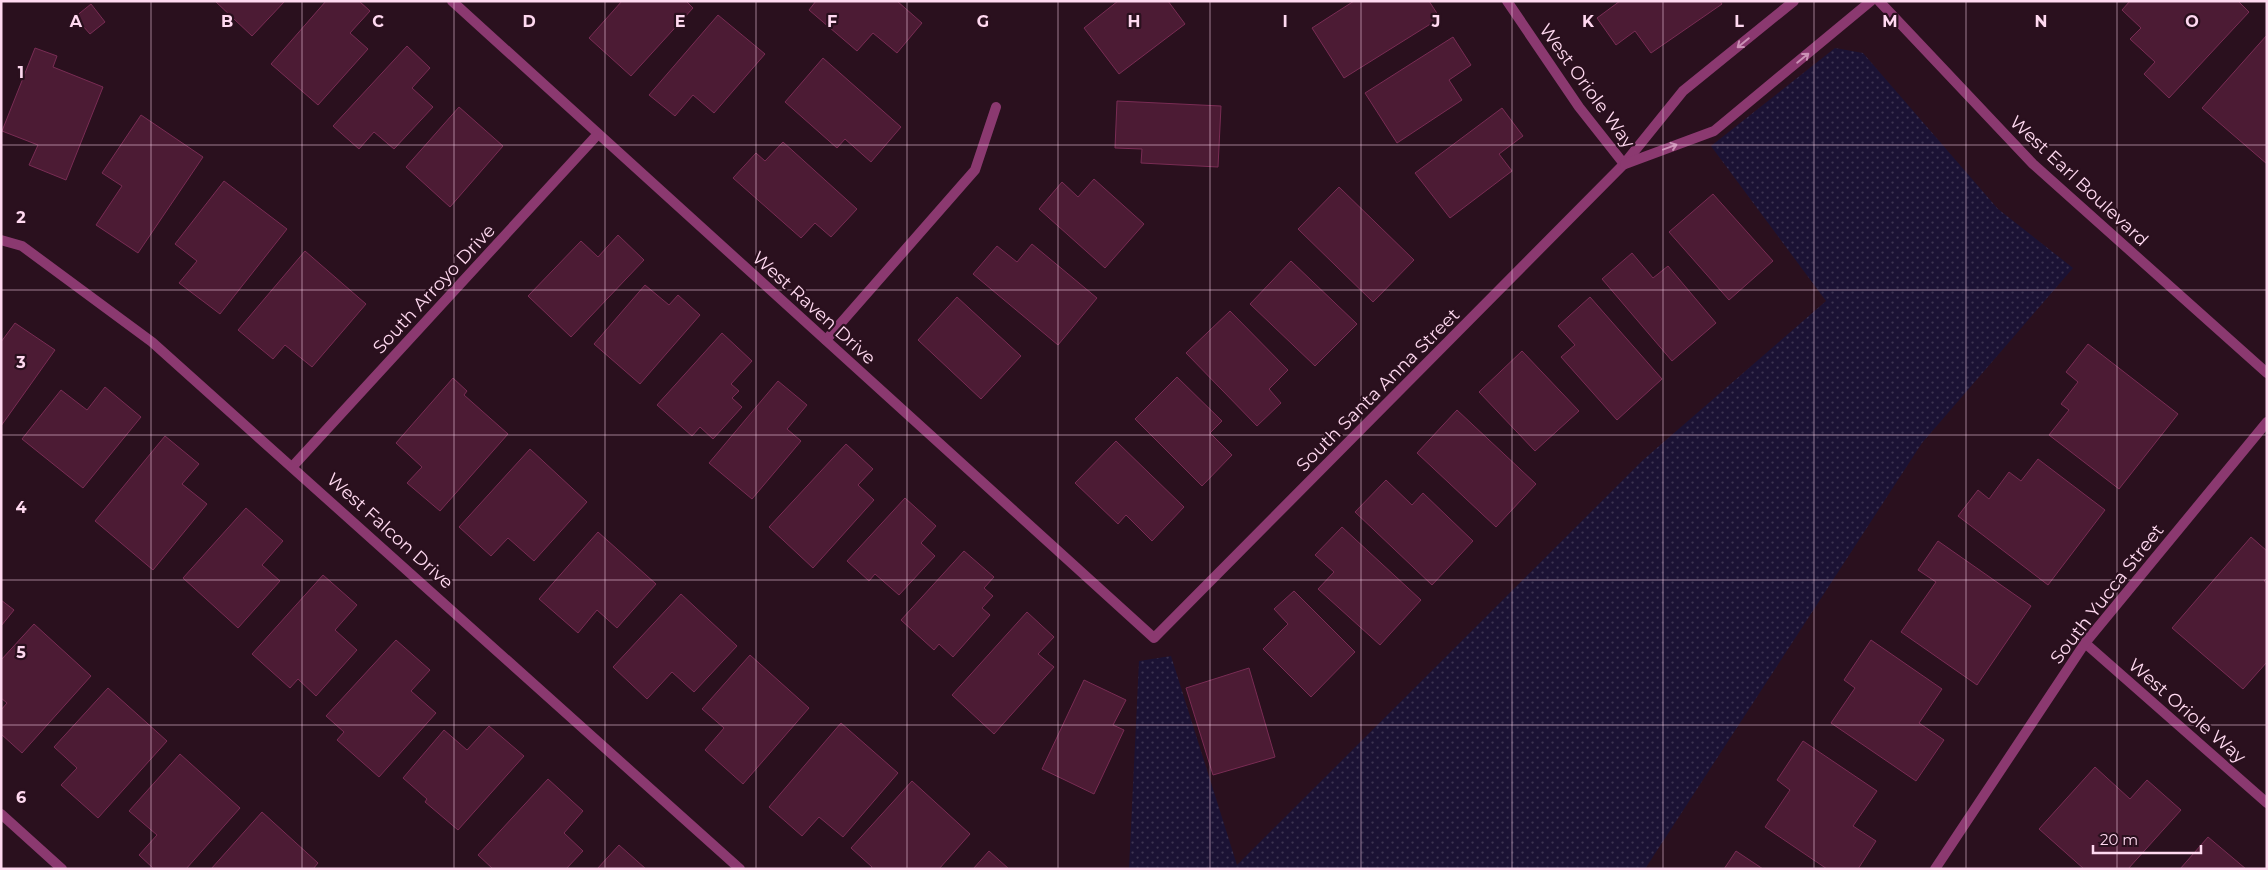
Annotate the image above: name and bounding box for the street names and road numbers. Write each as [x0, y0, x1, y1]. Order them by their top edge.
street label: West Oriole Way [1534, 19, 1640, 153]
street label: West Earl Boulevard [2005, 111, 2153, 251]
street label: South Arroyo Drive [368, 220, 500, 358]
street label: West Raven Drive [748, 247, 880, 369]
street label: South Santa Anna Street [1292, 304, 1464, 476]
street label: West Falcon Drive [322, 468, 458, 594]
street label: South Yucca Street [2046, 520, 2168, 668]
street label: West Oriole Way [2124, 654, 2250, 768]

